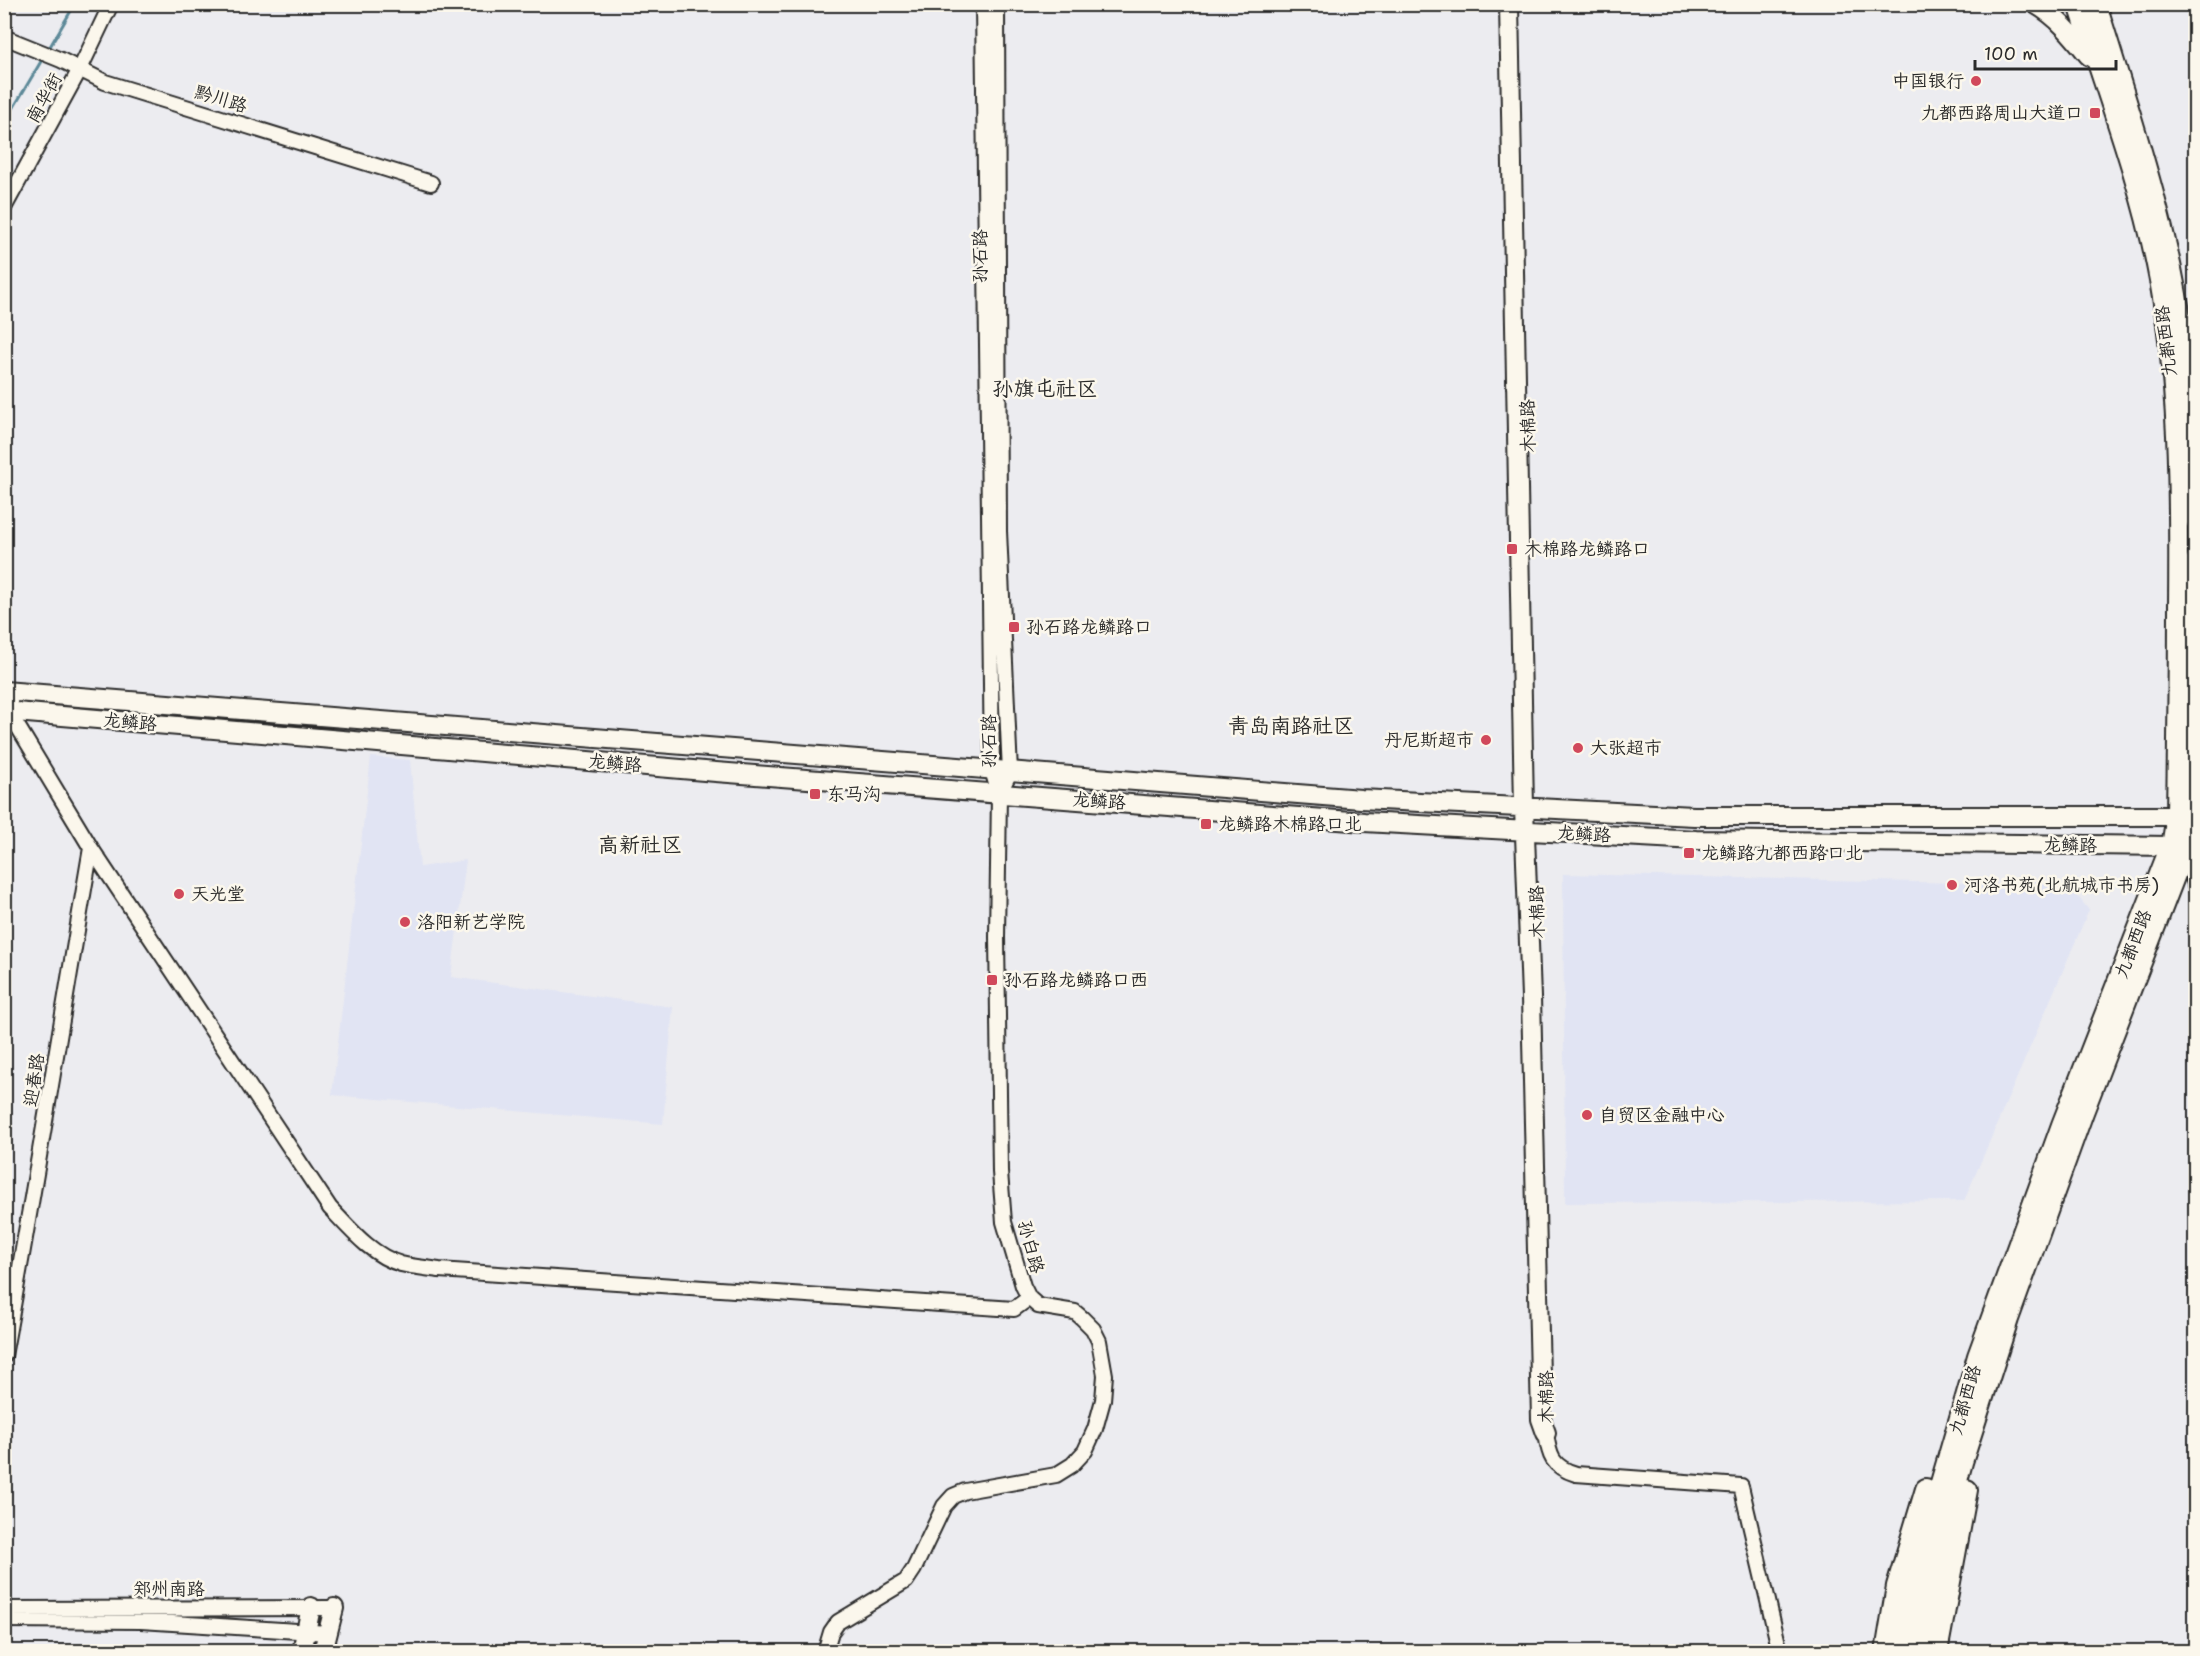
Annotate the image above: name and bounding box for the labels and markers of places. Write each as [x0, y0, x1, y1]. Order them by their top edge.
place label: 中国银行 [1892, 69, 1964, 93]
marker: 中国银行 [1969, 74, 1983, 88]
place label: 九都西路周山大道口 [1921, 101, 2083, 125]
marker: 九都西路周山大道口 [2088, 106, 2102, 120]
place label: 木棉路龙鳞路口 [1524, 537, 1650, 561]
marker: 木棉路龙鳞路口 [1505, 542, 1519, 556]
place label: 孙石路龙鳞路口 [1026, 615, 1152, 639]
marker: 孙石路龙鳞路口 [1007, 620, 1021, 634]
place label: 丹尼斯超市 [1384, 728, 1474, 752]
marker: 丹尼斯超市 [1479, 733, 1493, 747]
place label: 大张超市 [1590, 736, 1662, 760]
marker: 大张超市 [1571, 741, 1585, 755]
place label: 东马沟 [827, 782, 881, 806]
marker: 东马沟 [808, 787, 822, 801]
place label: 龙鳞路木棉路口北 [1218, 812, 1362, 836]
marker: 龙鳞路木棉路口北 [1199, 817, 1213, 831]
place label: 龙鳞路九都西路口北 [1701, 841, 1863, 865]
marker: 龙鳞路九都西路口北 [1682, 846, 1696, 860]
place label: 河洛书苑(北航城市书房) [1964, 873, 2159, 897]
marker: 河洛书苑(北航城市书房) [1945, 878, 1959, 892]
place label: 天光堂 [191, 882, 245, 906]
marker: 天光堂 [172, 887, 186, 901]
place label: 洛阳新艺学院 [417, 910, 525, 934]
marker: 洛阳新艺学院 [398, 915, 412, 929]
place label: 孙石路龙鳞路口西 [1004, 968, 1148, 992]
marker: 孙石路龙鳞路口西 [985, 973, 999, 987]
place label: 自贸区金融中心 [1599, 1103, 1725, 1127]
marker: 自贸区金融中心 [1580, 1108, 1594, 1122]

